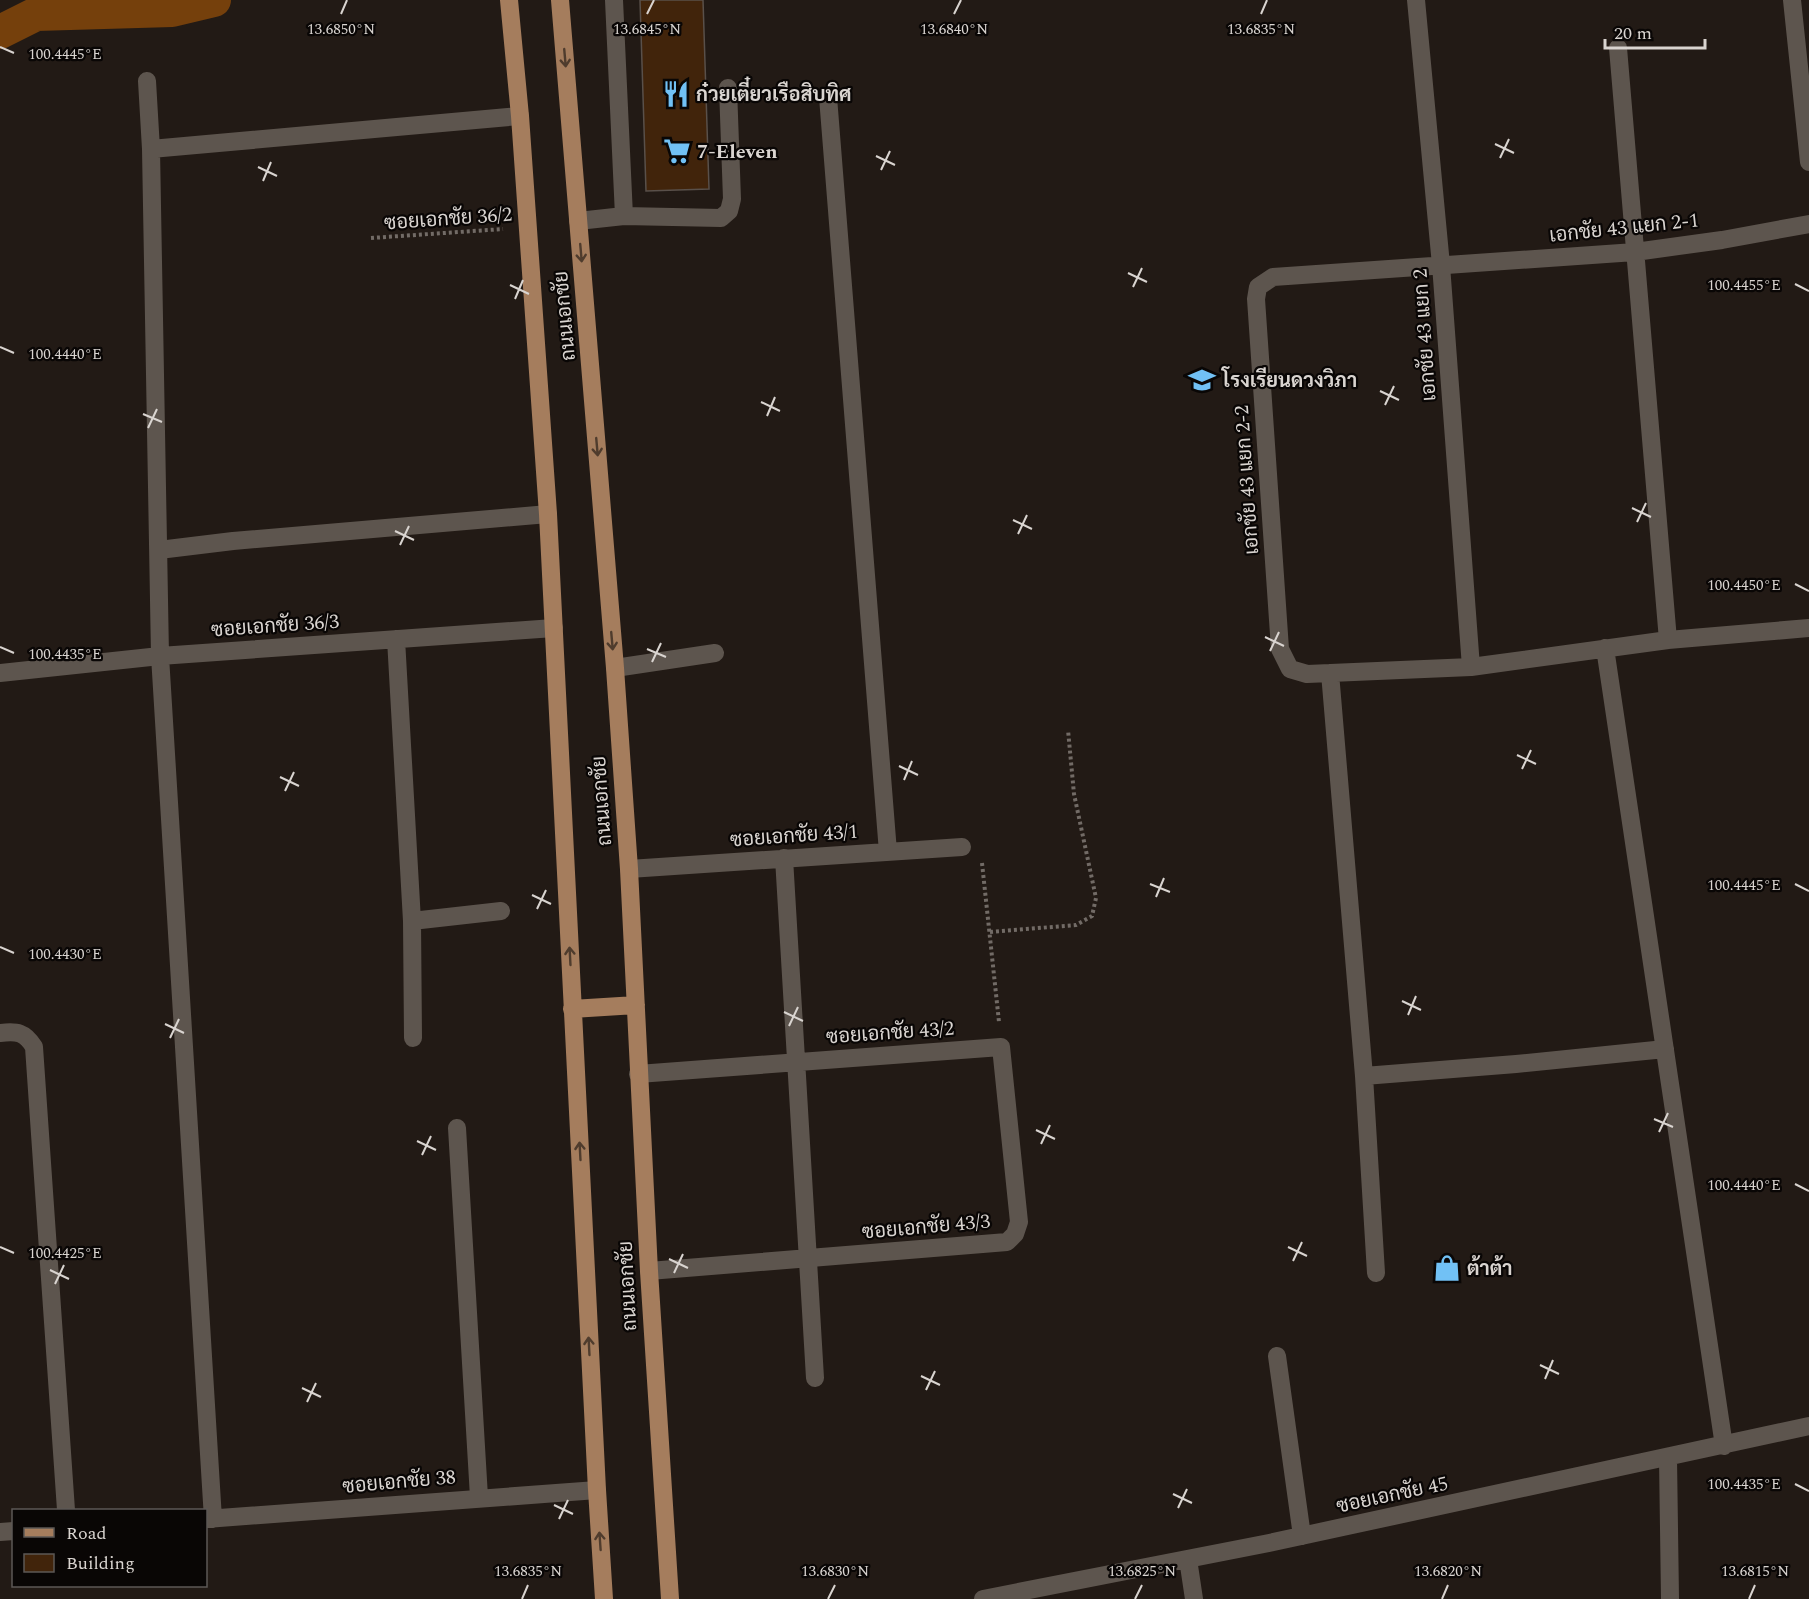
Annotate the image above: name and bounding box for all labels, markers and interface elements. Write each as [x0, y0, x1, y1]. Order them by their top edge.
scale bar [1605, 12, 1706, 50]
text: 13.6850°N [307, 18, 375, 41]
text: 13.6845°N [613, 18, 681, 41]
text: 13.6840°N [920, 18, 988, 41]
text: 13.6835°N [1227, 18, 1295, 41]
text: 20 m [1614, 20, 1652, 47]
text: 100.4445°E [28, 43, 102, 66]
one-way arrow [560, 48, 571, 68]
place label: ก๋วยเตี๋ยวเรือสิบทิศ [696, 76, 851, 110]
restaurant icon: ก๋วยเตี๋ยวเรือสิบทิศ [661, 79, 691, 109]
supermarket icon: 7-Eleven [662, 136, 692, 166]
place label: 7-Eleven [697, 137, 778, 167]
street label: ซอยเอกชัย 36/2 [383, 200, 513, 238]
street label: เอกชัย 43 แยก 2-1 [1548, 205, 1700, 251]
one-way arrow [576, 242, 587, 262]
street label: เอกชัย 43 แยก 2 [1405, 268, 1445, 402]
street label: ถนนเอกชัย [546, 270, 584, 362]
text: 100.4455°E [1707, 274, 1781, 297]
text: 100.4440°E [28, 343, 102, 366]
school or university icon: โรงเรียนดวงวิภา [1187, 365, 1217, 395]
place label: โรงเรียนดวงวิภา [1221, 366, 1357, 396]
street label: เอกชัย 43 แยก 2-2 [1227, 404, 1267, 556]
one-way arrow [592, 437, 603, 456]
text: 100.4450°E [1707, 574, 1781, 597]
street label: ซอยเอกชัย 36/3 [210, 607, 340, 645]
one-way arrow [607, 631, 618, 651]
text: 100.4435°E [28, 643, 102, 666]
street label: ถนนเอกชัย [584, 755, 620, 847]
street label: ซอยเอกชัย 43/1 [729, 817, 859, 855]
text: 100.4445°E [1707, 874, 1781, 897]
text: 100.4430°E [28, 943, 102, 966]
one-way arrow [564, 947, 575, 967]
street label: ซอยเอกชัย 43/2 [825, 1014, 955, 1052]
one-way arrow [574, 1142, 585, 1162]
text: 100.4440°E [1707, 1174, 1781, 1197]
street label: ซอยเอกชัย 43/3 [861, 1206, 991, 1248]
street label: ถนนเอกชัย [611, 1240, 645, 1332]
text: 100.4425°E [28, 1242, 102, 1265]
shop icon: ต้าต้า [1432, 1253, 1462, 1283]
place label: ต้าต้า [1467, 1254, 1513, 1284]
one-way arrow [584, 1336, 595, 1356]
street label: ซอยเอกชัย 38 [341, 1462, 457, 1502]
street label: ซอยเอกชัย 45 [1334, 1469, 1451, 1521]
text: 100.4435°E [1707, 1473, 1781, 1496]
legend [12, 1509, 207, 1587]
text: Road [66, 1520, 107, 1547]
one-way arrow [594, 1531, 605, 1551]
text: Building [66, 1550, 135, 1577]
text: 13.6835°N [494, 1560, 562, 1583]
text: 13.6830°N [801, 1560, 869, 1583]
text: 13.6825°N [1108, 1560, 1176, 1583]
text: 13.6820°N [1414, 1560, 1482, 1583]
text: 13.6815°N [1721, 1560, 1789, 1583]

